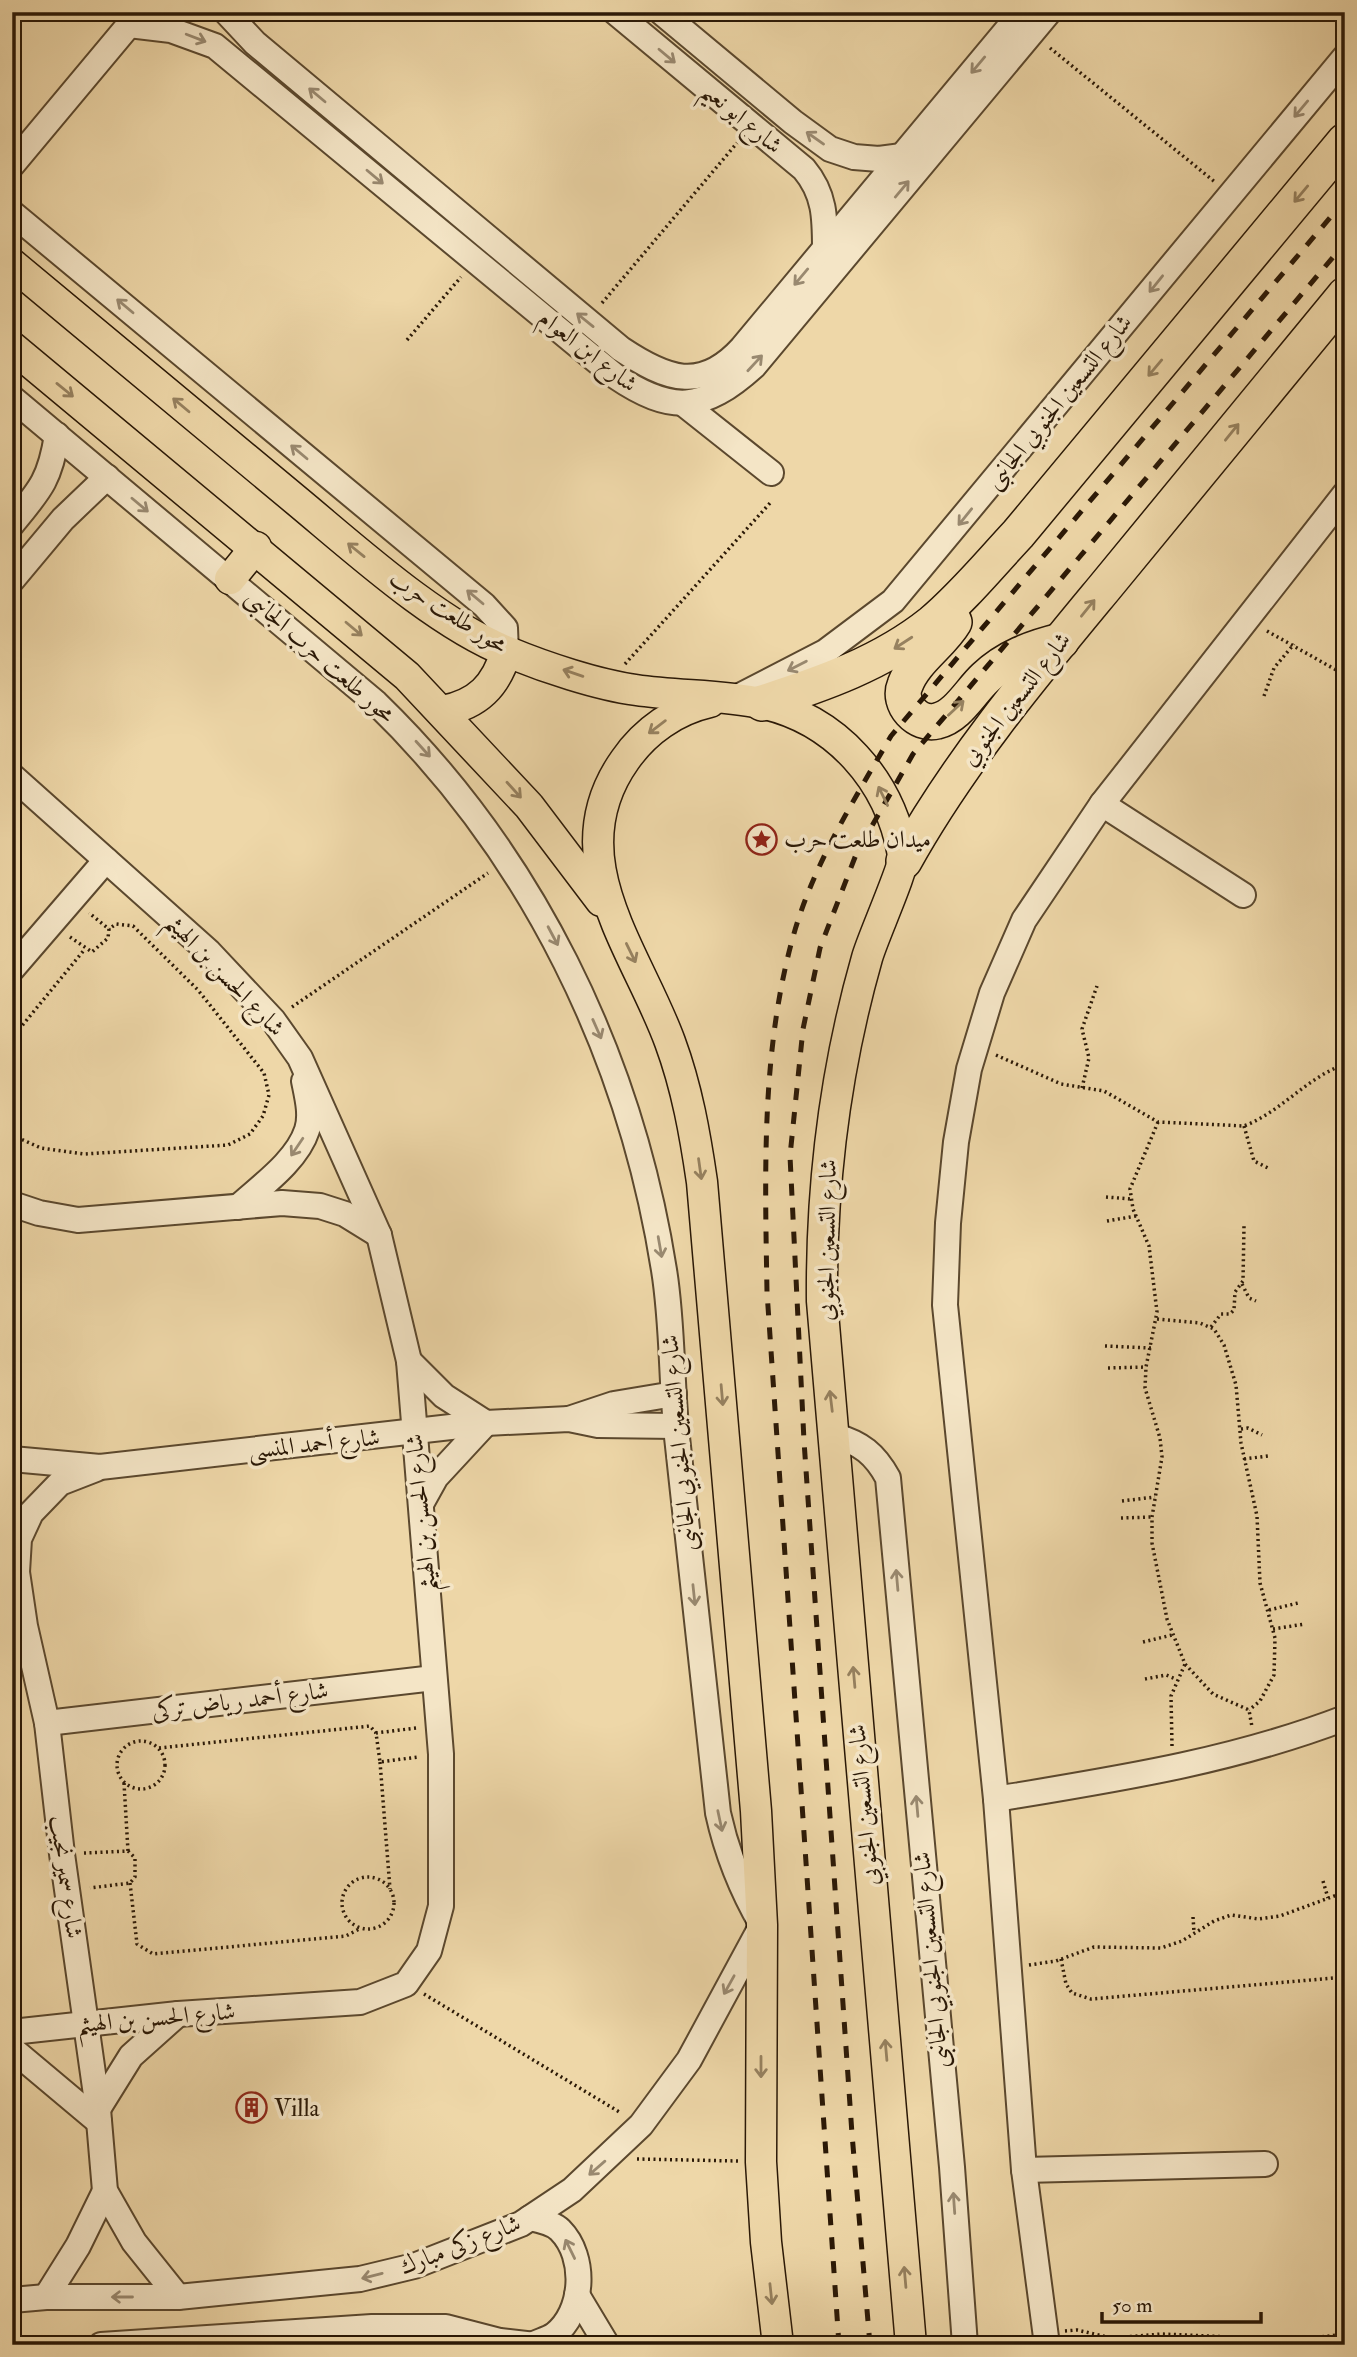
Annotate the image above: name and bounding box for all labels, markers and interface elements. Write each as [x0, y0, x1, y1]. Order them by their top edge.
one-way arrow [185, 33, 206, 45]
one-way arrow [658, 48, 676, 63]
one-way arrow [970, 55, 986, 73]
street label: شارع ابو نعيم [690, 75, 789, 167]
one-way arrow [308, 87, 326, 103]
one-way arrow [1293, 100, 1309, 118]
one-way arrow [805, 131, 825, 145]
one-way arrow [366, 169, 384, 185]
one-way arrow [894, 180, 910, 198]
one-way arrow [1293, 184, 1309, 202]
one-way arrow [793, 268, 809, 286]
one-way arrow [1148, 275, 1164, 293]
one-way arrow [116, 298, 134, 314]
street label: شارع ابن العوام [529, 303, 644, 403]
street label: شارع التسعين الجنوبي الجانبى [979, 308, 1142, 499]
one-way arrow [577, 312, 595, 328]
one-way arrow [747, 355, 764, 372]
one-way arrow [1148, 359, 1163, 377]
one-way arrow [56, 382, 74, 398]
one-way arrow [172, 397, 190, 413]
one-way arrow [1224, 423, 1240, 441]
one-way arrow [291, 444, 309, 460]
one-way arrow [130, 497, 148, 512]
one-way arrow [957, 507, 973, 525]
one-way arrow [348, 542, 366, 558]
street label: محور طلعت حرب [383, 563, 513, 661]
street label: محور طلعت حرب الجانبى [237, 582, 402, 732]
one-way arrow [466, 589, 484, 605]
one-way arrow [1080, 599, 1096, 617]
one-way arrow [344, 621, 362, 637]
street label: شارع التسعين الجنوبي [954, 626, 1081, 775]
one-way arrow [894, 636, 913, 650]
one-way arrow [787, 660, 808, 674]
one-way arrow [562, 666, 584, 679]
one-way arrow [947, 700, 964, 717]
one-way arrow [648, 720, 667, 734]
one-way arrow [415, 740, 431, 758]
one-way arrow [506, 781, 522, 799]
one-way arrow [875, 786, 889, 807]
place icon: ميدان طلعت حرب [744, 822, 778, 856]
place label: ميدان طلعت حرب [784, 824, 931, 855]
street label: شارع الحسن بن الهيثم [153, 907, 291, 1049]
one-way arrow [546, 925, 560, 945]
one-way arrow [625, 942, 639, 963]
one-way arrow [591, 1018, 604, 1039]
one-way arrow [289, 1136, 303, 1156]
one-way arrow [694, 1157, 707, 1180]
street label: شارع التسعين الجنوبي [810, 1159, 848, 1321]
one-way arrow [654, 1235, 667, 1258]
street label: شارع التسعين الجنوبي الجانبى [654, 1333, 708, 1552]
one-way arrow [716, 1383, 729, 1406]
one-way arrow [825, 1391, 838, 1413]
street label: شارع أحمد المنسى [246, 1420, 382, 1470]
street label: شارع الحسن بن الهيثم [399, 1432, 451, 1594]
one-way arrow [890, 1569, 903, 1591]
one-way arrow [688, 1583, 701, 1606]
one-way arrow [847, 1666, 860, 1689]
street label: شارع أحمد رياض تركى [150, 1673, 330, 1731]
street label: شارع التسعين الجنوبي [842, 1723, 890, 1887]
one-way arrow [910, 1795, 923, 1818]
one-way arrow [713, 1809, 727, 1832]
street label: شارع سمير نجيب [38, 1813, 90, 1941]
street label: شارع التسعين الجنوبي الجانبى [906, 1850, 960, 2069]
one-way arrow [722, 1975, 736, 1995]
street label: شارع الحسن بن الهيثم [75, 1996, 237, 2048]
one-way arrow [879, 2039, 892, 2062]
one-way arrow [754, 2055, 768, 2078]
building icon: Villa [234, 2091, 268, 2125]
place label: Villa [274, 2093, 321, 2124]
one-way arrow [588, 2160, 606, 2176]
one-way arrow [948, 2192, 961, 2215]
street label: شارع زكى مبارك [395, 2208, 526, 2286]
one-way arrow [563, 2239, 577, 2260]
one-way arrow [898, 2266, 911, 2289]
one-way arrow [361, 2270, 384, 2283]
scale bar [1102, 2280, 1261, 2324]
one-way arrow [765, 2282, 778, 2305]
one-way arrow [110, 2290, 133, 2304]
text: 50 m [1112, 2292, 1153, 2319]

